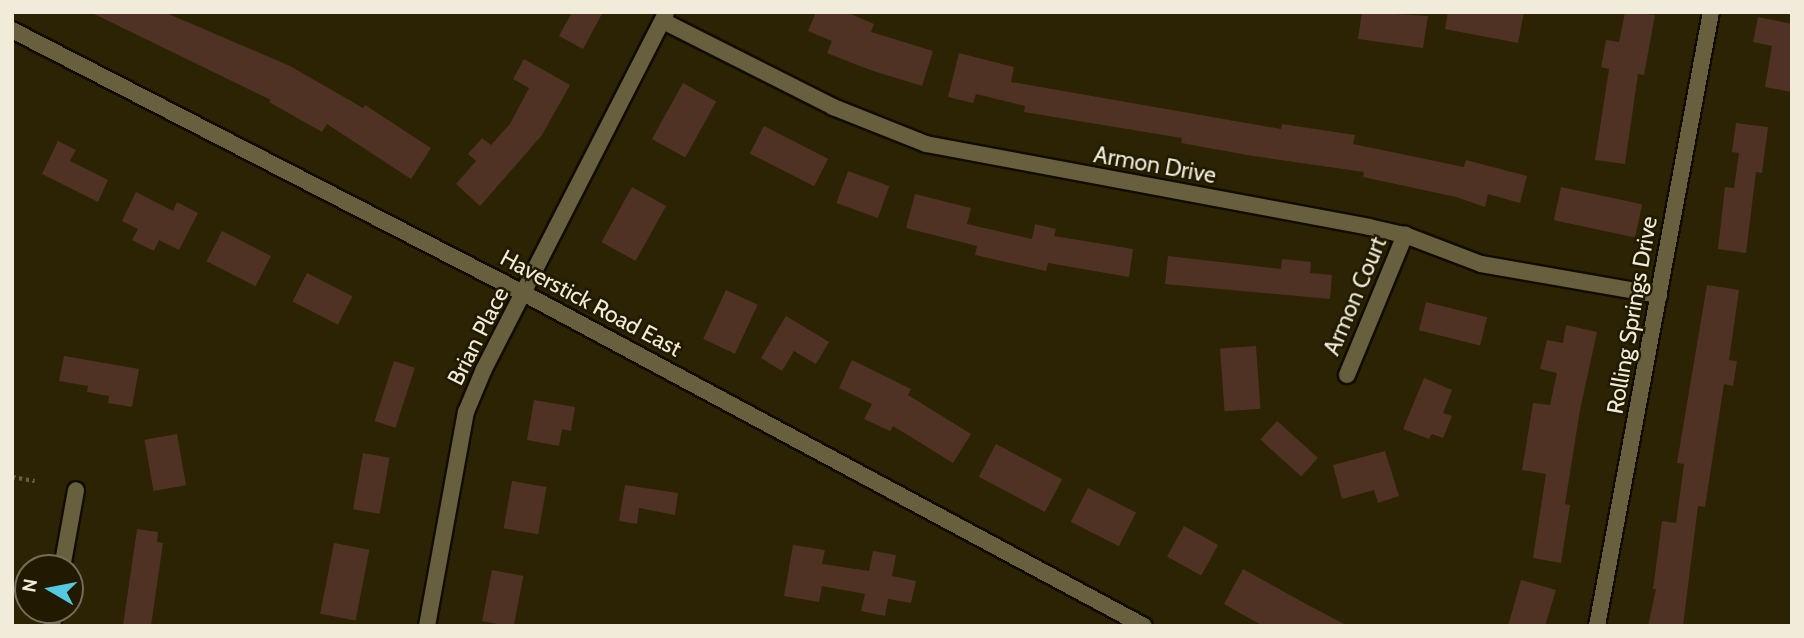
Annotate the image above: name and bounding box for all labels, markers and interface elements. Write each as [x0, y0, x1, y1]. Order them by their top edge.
street label: Armon Drive [1092, 141, 1218, 189]
street label: Rolling Springs Drive [1601, 214, 1663, 416]
street label: Armon Court [1318, 233, 1392, 359]
street label: Haverstick Road East [496, 244, 686, 362]
street label: Brian Place [442, 282, 514, 390]
north arrow [14, 554, 84, 624]
text: N [17, 577, 42, 594]

